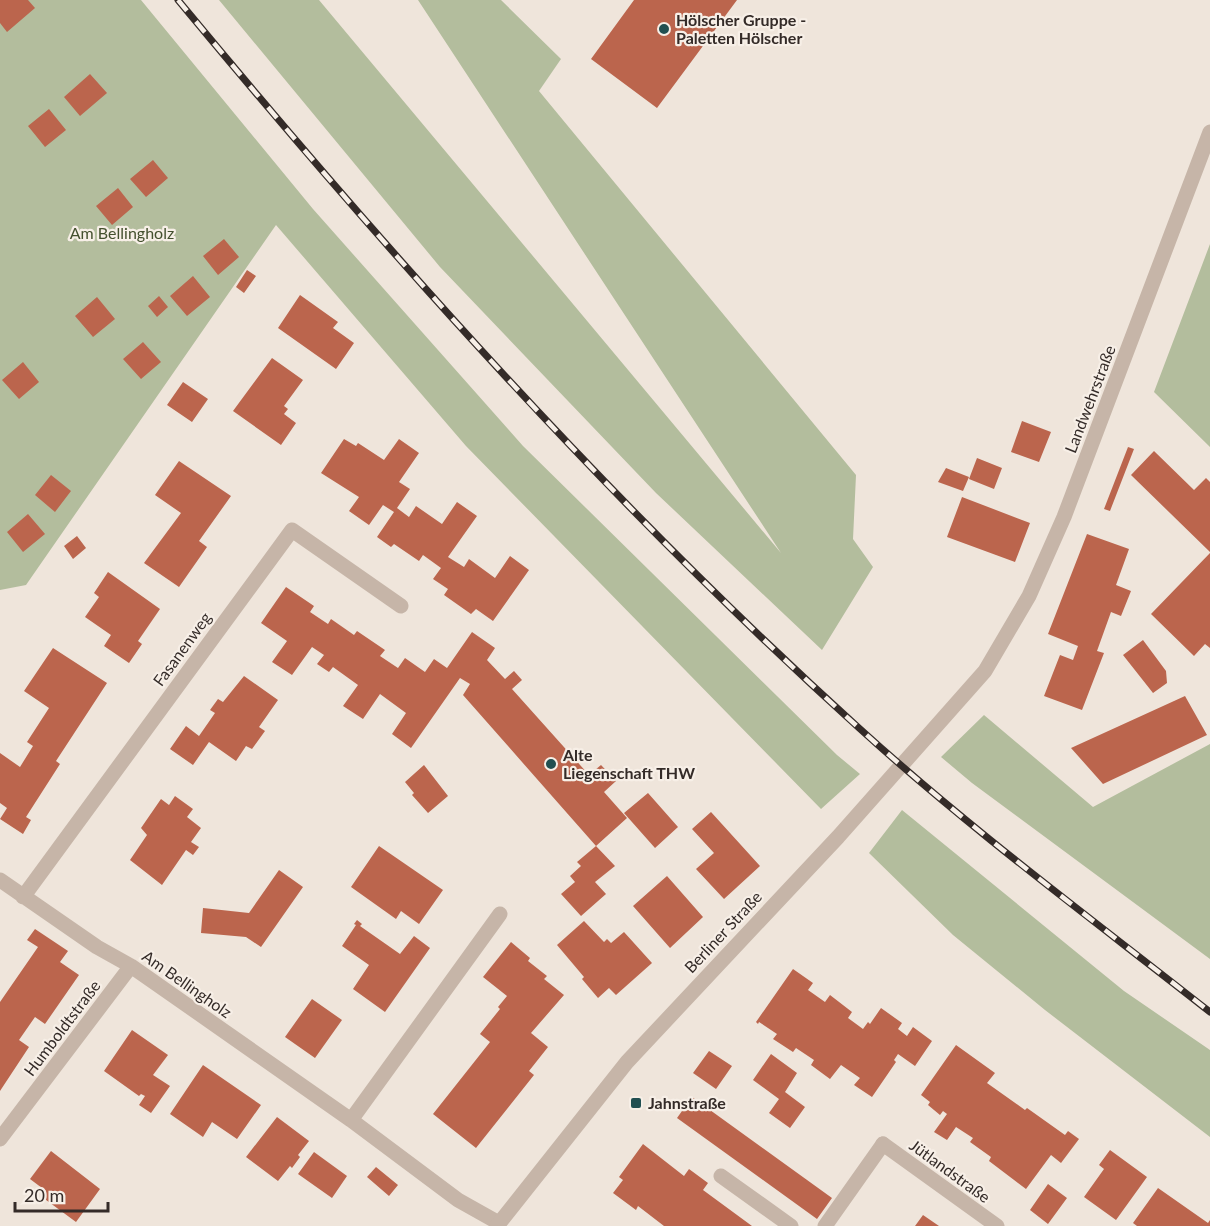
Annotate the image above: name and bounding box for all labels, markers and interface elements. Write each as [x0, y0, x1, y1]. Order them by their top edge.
place label: Hölscher Gruppe - Paletten Hölscher [676, 10, 806, 47]
marker: Hölscher Gruppe - Paletten Hölscher [657, 22, 671, 36]
park label: Am Bellingholz [70, 223, 174, 242]
street label: Landwehrstraße [1060, 342, 1119, 455]
street label: Fasanenweg [149, 608, 215, 689]
place label: Alte Liegenschaft THW [562, 745, 695, 782]
marker: Alte Liegenschaft THW [544, 757, 558, 771]
street label: Berliner Straße [680, 887, 765, 976]
street label: Am Bellingholz [139, 946, 235, 1021]
street label: Humboldtstraße [19, 976, 104, 1079]
place label: Jahnstraße [648, 1093, 726, 1112]
marker: Jahnstraße [629, 1096, 643, 1110]
street label: Jütlandstraße [906, 1135, 994, 1206]
scale bar [15, 1175, 108, 1213]
text: 20 m [24, 1184, 64, 1206]

